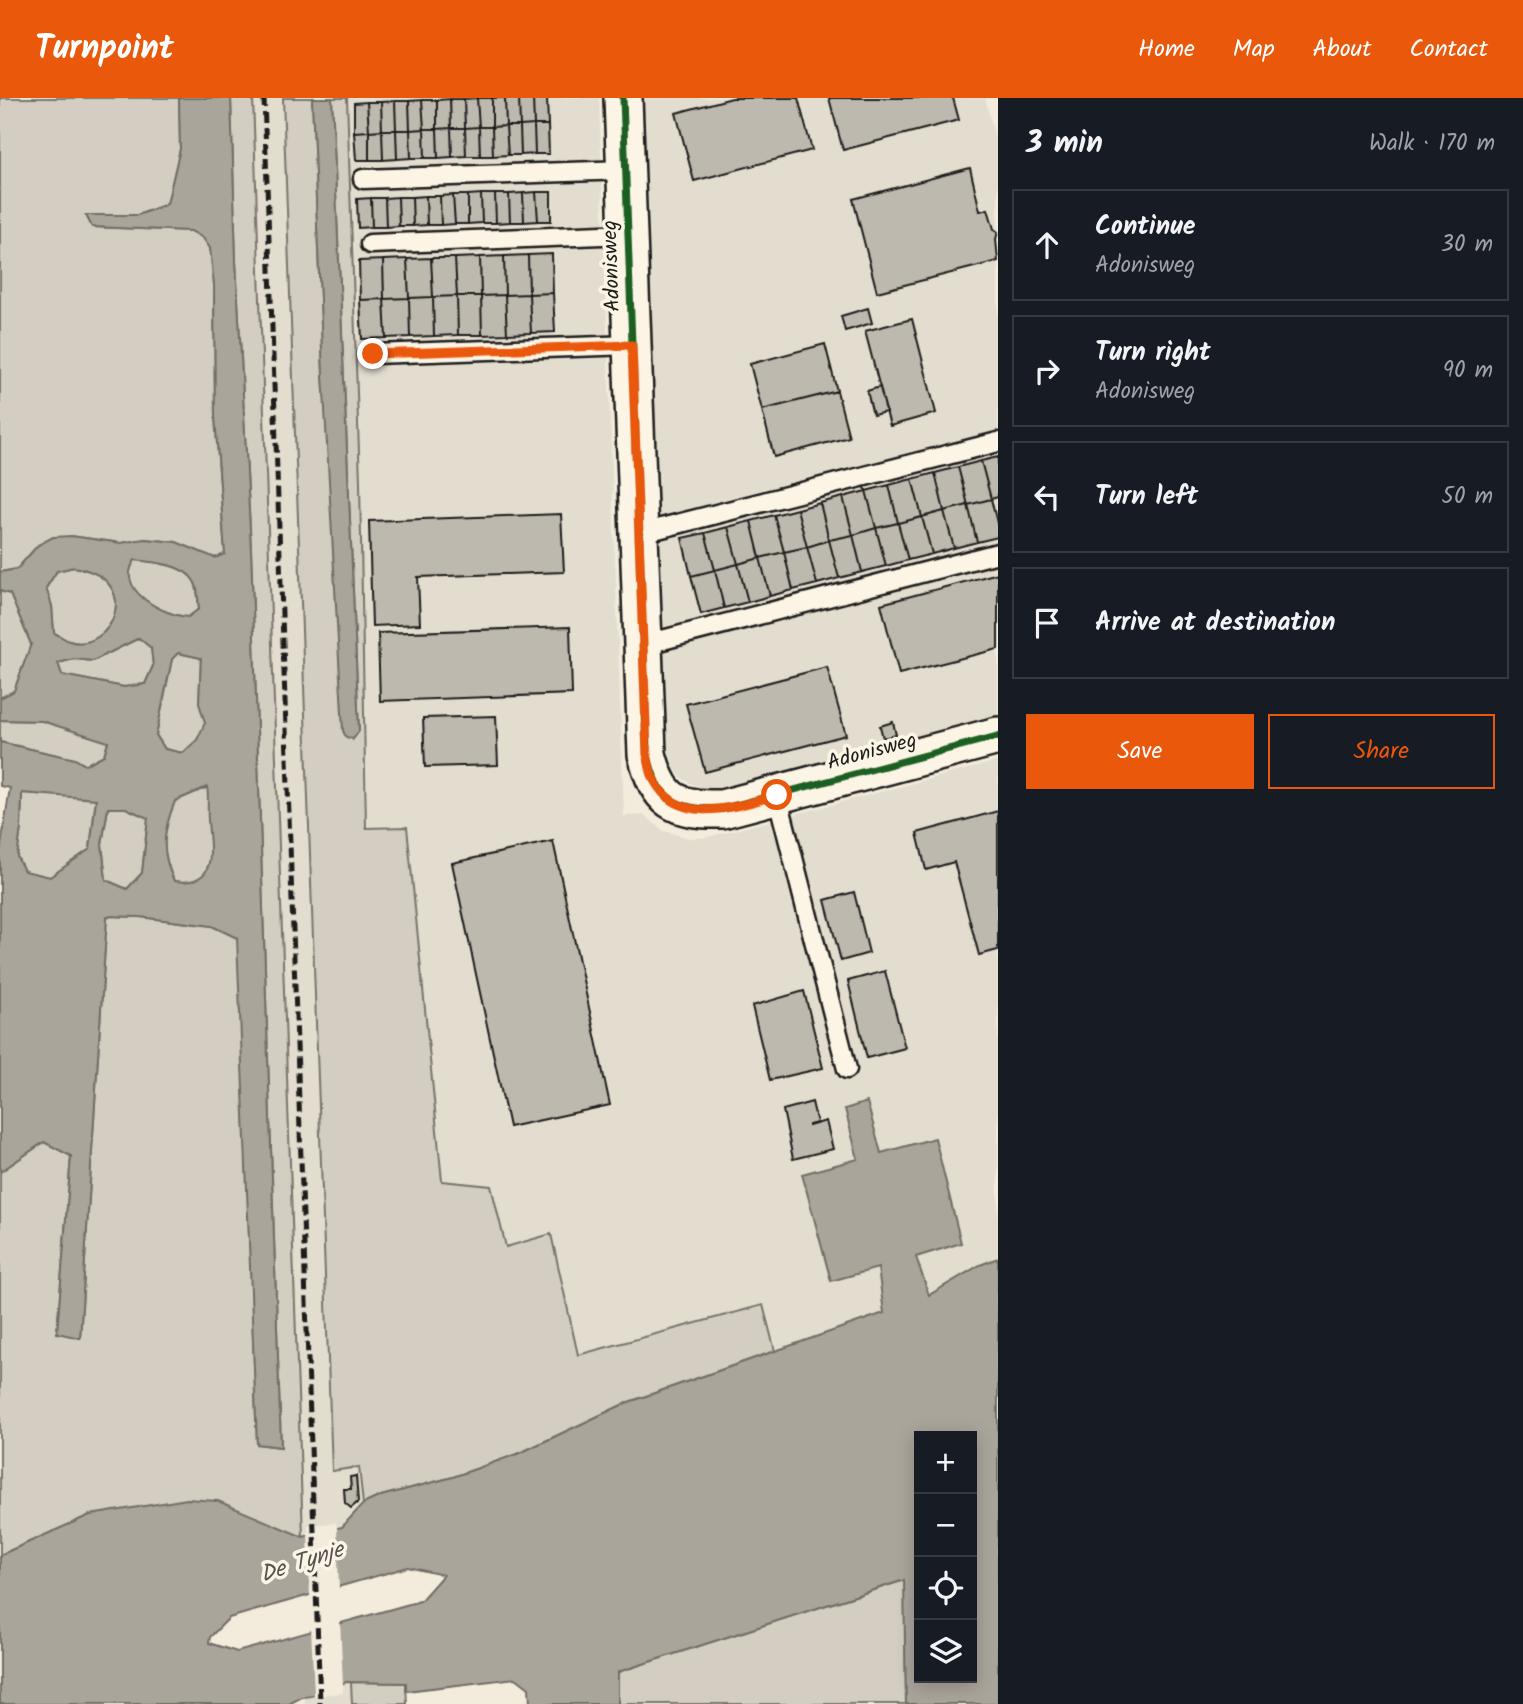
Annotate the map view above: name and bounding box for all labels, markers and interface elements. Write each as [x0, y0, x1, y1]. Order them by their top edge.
text: Turnpoint [35, 23, 174, 76]
text: Home [1138, 30, 1195, 69]
text: Map [1233, 30, 1275, 69]
text: About [1313, 30, 1371, 69]
text: Contact [1409, 30, 1488, 69]
text: 3 min [1026, 120, 1103, 168]
text: Walk · 170 m [1369, 126, 1495, 162]
text: Continue [1095, 206, 1196, 248]
street label: Adonisweg [594, 220, 630, 312]
icon: ahead [1028, 226, 1066, 264]
text: 30 m [1441, 227, 1493, 263]
text: Adonisweg [1095, 248, 1195, 284]
text: Turn right [1095, 332, 1211, 374]
route end [357, 338, 388, 369]
icon: right [1028, 352, 1066, 390]
text: 90 m [1443, 353, 1493, 389]
text: Adonisweg [1095, 374, 1195, 410]
text: Turn left [1095, 476, 1198, 518]
icon: left [1028, 478, 1066, 516]
text: 50 m [1442, 479, 1493, 515]
text: Arrive at destination [1095, 602, 1335, 644]
icon: arrive [1028, 604, 1066, 642]
button: Save [1026, 714, 1254, 789]
button: Share [1268, 714, 1495, 789]
street label: Adonisweg [824, 724, 920, 780]
route start [761, 779, 792, 810]
map controls [914, 1431, 977, 1683]
button: + [914, 1431, 977, 1494]
button: − [914, 1494, 977, 1557]
water label: De Tynje [256, 1532, 351, 1593]
button: locate [914, 1557, 977, 1620]
button: layers [914, 1620, 977, 1683]

